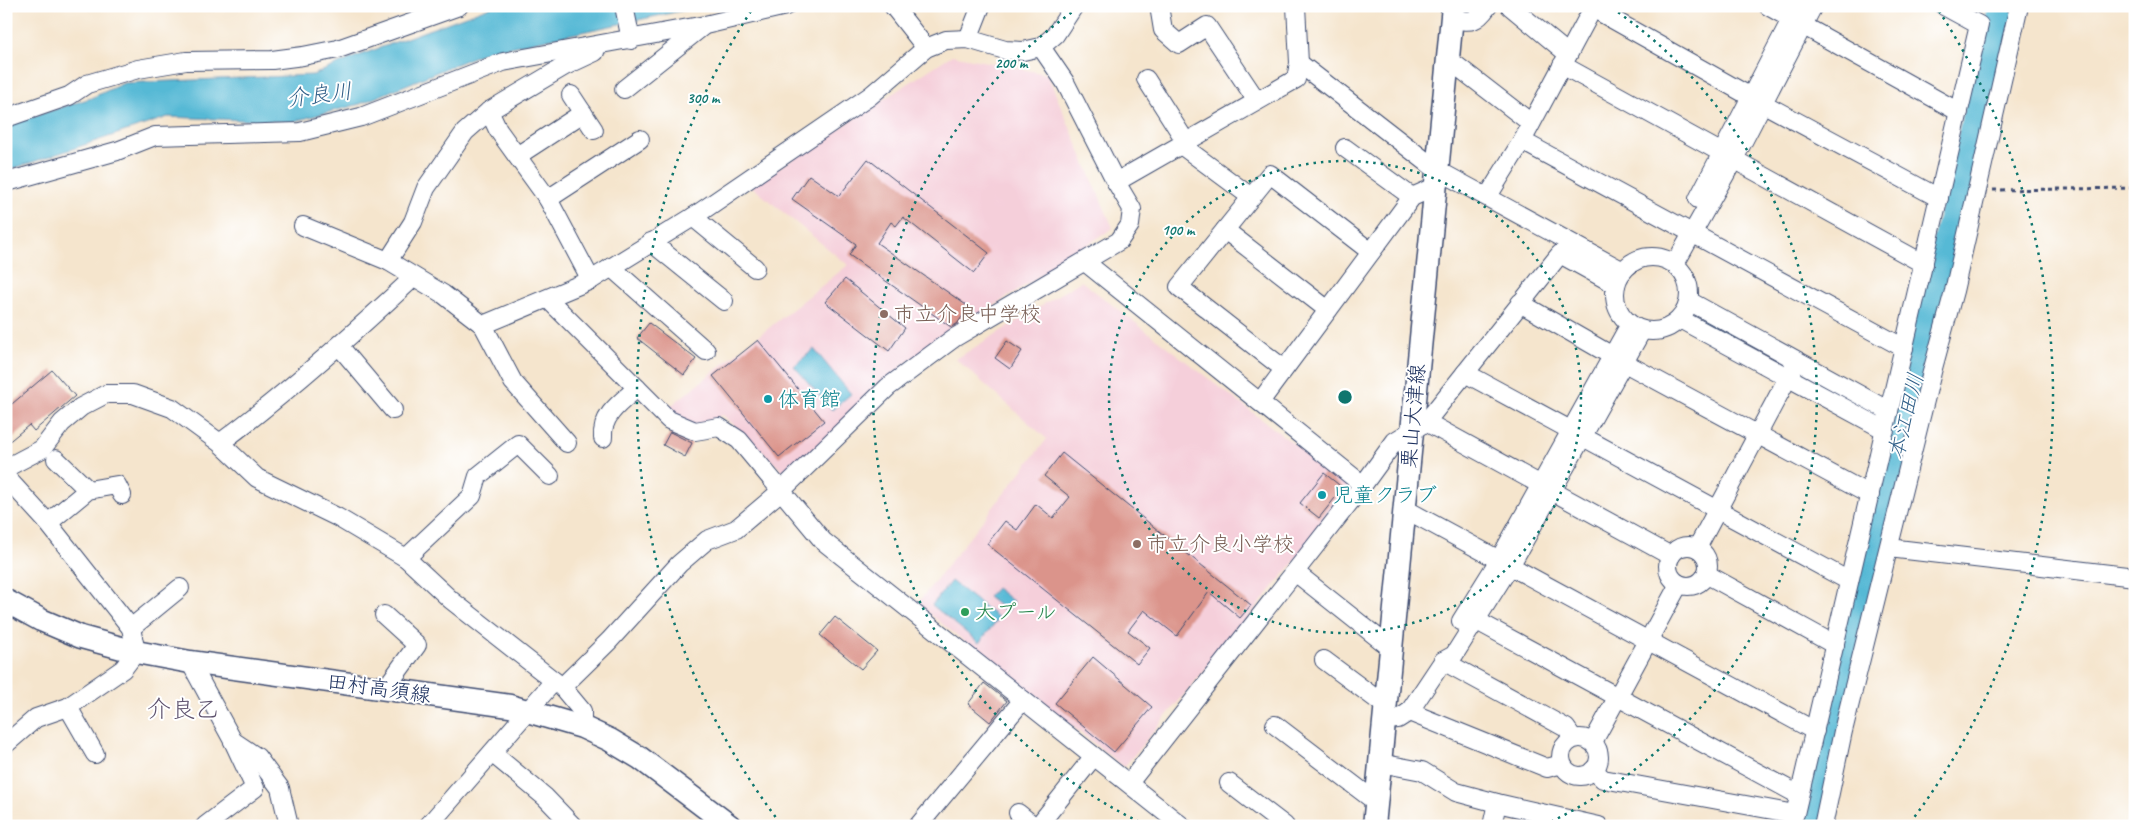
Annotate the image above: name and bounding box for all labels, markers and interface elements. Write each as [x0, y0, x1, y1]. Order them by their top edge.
text: 200 m [995, 54, 1029, 73]
water label: 介良川 [285, 77, 354, 113]
text: 300 m [687, 89, 721, 108]
text: 100 m [1162, 221, 1196, 240]
place label: 市立介良中学校 [894, 301, 1041, 327]
marker: 市立介良中学校 [878, 308, 890, 320]
street label: 栗山大津線 [1395, 363, 1431, 469]
water label: 本江田川 [1882, 370, 1930, 462]
place label: 体育館 [778, 386, 841, 412]
centre of rings [1336, 388, 1354, 406]
marker: 体育館 [762, 393, 774, 405]
place label: 児童クラブ [1332, 482, 1437, 508]
marker: 児童クラブ [1316, 489, 1328, 501]
place label: 市立介良小学校 [1147, 531, 1294, 557]
marker: 市立介良小学校 [1131, 538, 1143, 550]
place label: 大プール [975, 599, 1056, 625]
marker: 大プール [959, 606, 971, 618]
street label: 田村高須線 [325, 668, 433, 708]
district label: 介良乙 [147, 694, 219, 724]

